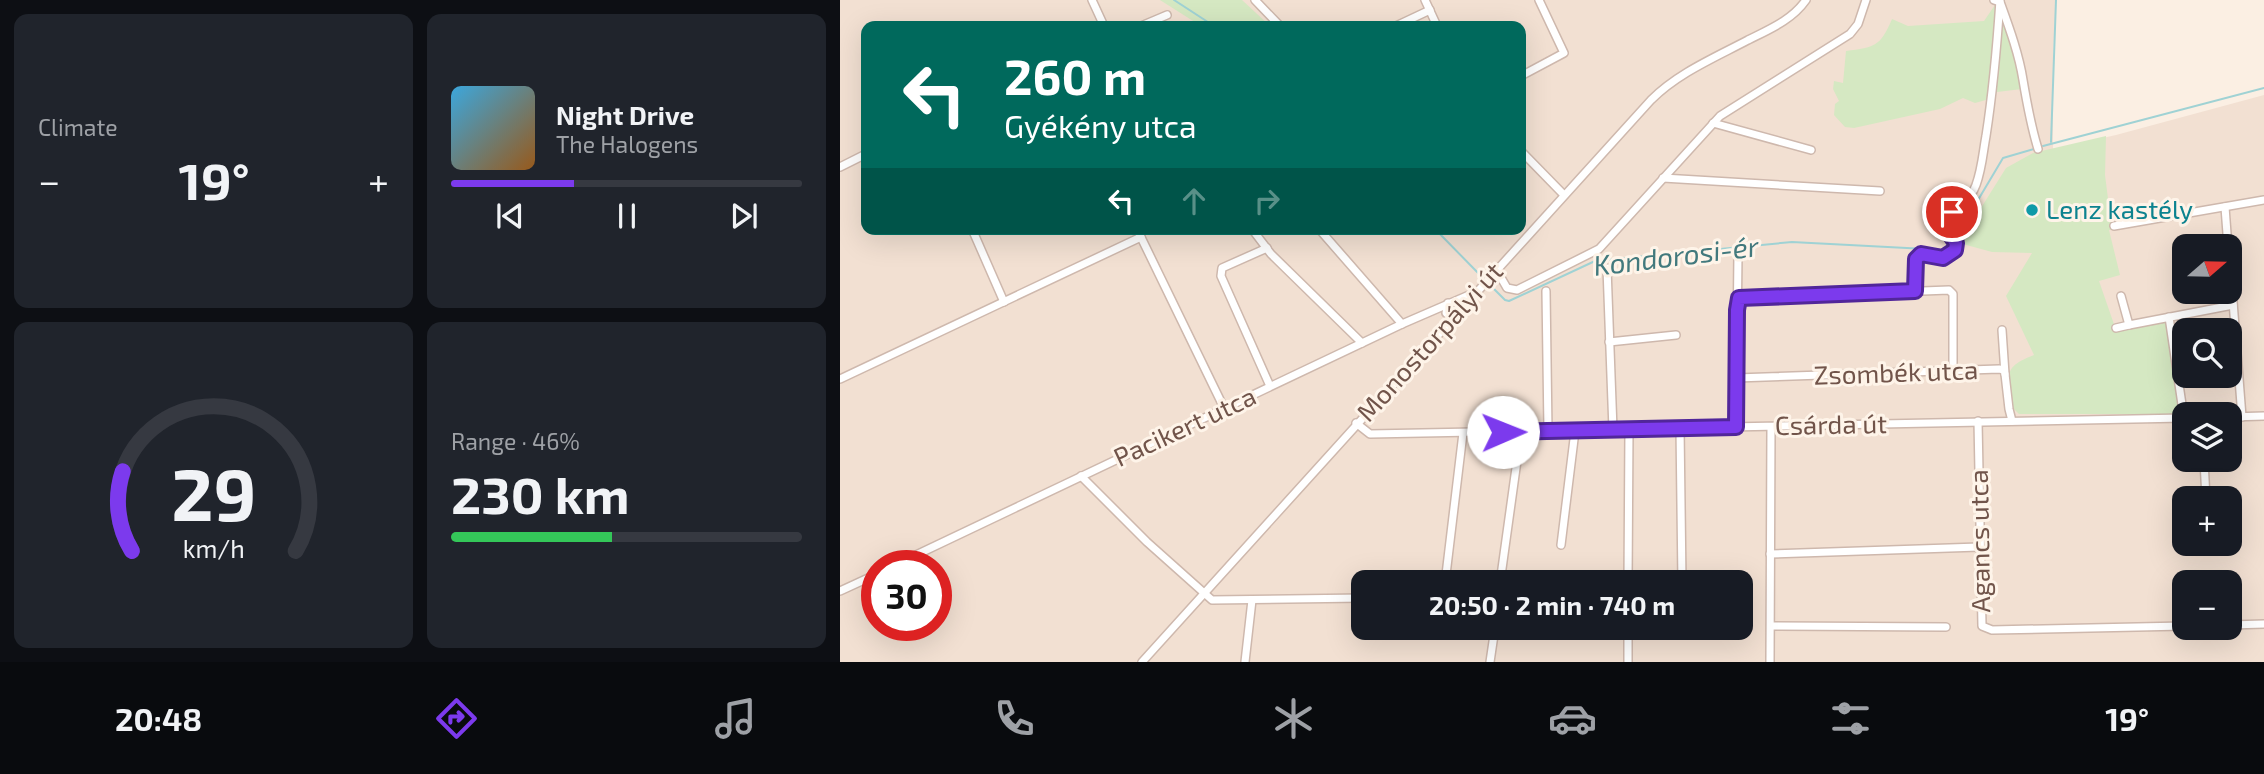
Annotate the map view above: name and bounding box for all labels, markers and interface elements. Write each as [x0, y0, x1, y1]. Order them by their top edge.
text: 260 m [1004, 46, 1146, 105]
icon: left [889, 49, 980, 140]
text: Night Drive [556, 99, 694, 130]
text: Gyékény utca [1004, 106, 1197, 144]
text: Climate [38, 113, 118, 141]
text: The Halogens [556, 130, 698, 158]
text: 19° [179, 148, 250, 210]
text: − [38, 157, 60, 203]
text: + [368, 157, 389, 203]
icon: left [1102, 182, 1140, 220]
icon: ahead [1175, 182, 1213, 220]
icon: right [1248, 182, 1286, 220]
pin [1922, 182, 1982, 242]
icon: arrive [1933, 193, 1971, 231]
place label: Lenz kastély [2046, 193, 2193, 224]
icon: previous [491, 197, 529, 235]
icon: pause [608, 197, 646, 235]
icon: next [725, 197, 763, 235]
marker: Lenz kastély [2024, 202, 2040, 218]
water label: Kondorosi-ér [1591, 228, 1761, 282]
north arrow [2172, 234, 2242, 304]
map controls [2172, 234, 2242, 640]
street label: Monostorpályi út [1349, 255, 1508, 427]
button: search [2172, 318, 2242, 388]
street label: Zsombék utca [1813, 353, 1979, 390]
street label: Pacikert utca [1108, 379, 1260, 472]
position arrow [1466, 395, 1540, 469]
button: layers [2172, 402, 2242, 472]
street label: Csárda út [1775, 407, 1887, 440]
text: Range · 46% [451, 427, 580, 455]
text: 29 [171, 448, 256, 536]
text: 230 km [451, 462, 630, 524]
street label: Agancs utca [1962, 469, 1995, 613]
button: + [2172, 486, 2242, 556]
text: km/h [182, 533, 245, 563]
speed limit sign: 30 [861, 550, 952, 641]
button: − [2172, 570, 2242, 640]
text: 20:50 · 2 min · 740 m [1429, 589, 1675, 620]
icon: directions [432, 694, 481, 743]
icon: music [711, 694, 760, 743]
icon: phone [990, 694, 1039, 743]
icon: climate [1269, 694, 1318, 743]
icon: car [1548, 694, 1597, 743]
icon: filters [1826, 694, 1875, 743]
text: 20:48 [115, 699, 202, 737]
text: 19° [2105, 699, 2149, 737]

